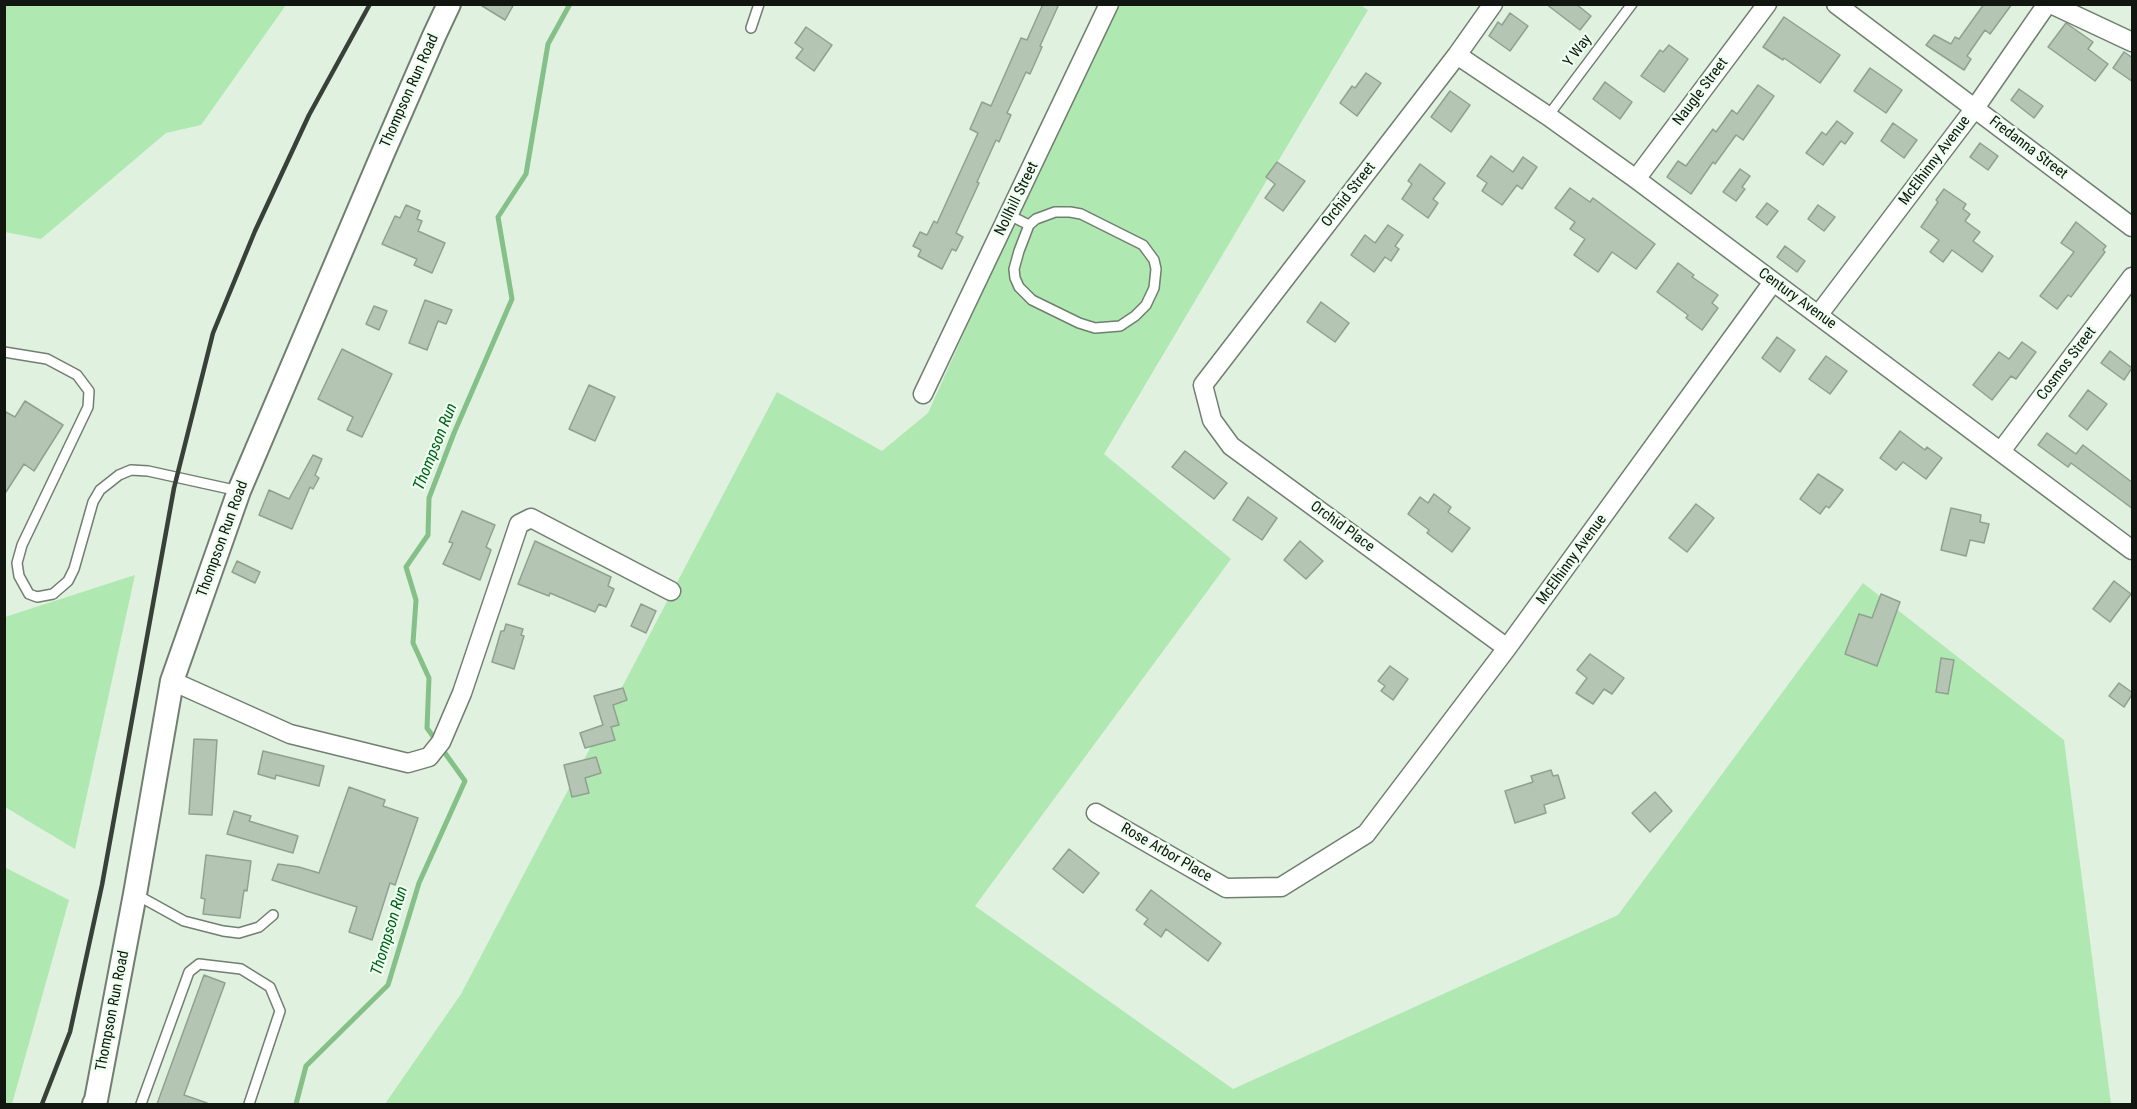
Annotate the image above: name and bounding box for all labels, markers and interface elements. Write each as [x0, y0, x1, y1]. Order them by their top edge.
street label: Thompson Run Road [377, 31, 443, 151]
street label: Y Way [1560, 31, 1596, 71]
street label: Naugle Street [1670, 55, 1732, 129]
street label: McElhinny Avenue [1896, 113, 1974, 209]
street label: Fredanna Street [1985, 113, 2071, 183]
street label: Nollhill Street [991, 159, 1043, 239]
street label: Orchid Street [1318, 159, 1380, 231]
street label: Century Avenue [1754, 265, 1840, 333]
street label: Cosmos Street [2034, 324, 2100, 404]
water label: Thompson Run [410, 401, 462, 493]
street label: Thompson Run Road [194, 478, 252, 600]
street label: Orchid Place [1306, 498, 1378, 556]
street label: McElhinny Avenue [1533, 511, 1611, 609]
street label: Rose Arbor Place [1117, 820, 1215, 886]
water label: Thompson Run [367, 884, 413, 978]
street label: Thompson Run Road [92, 949, 134, 1073]

